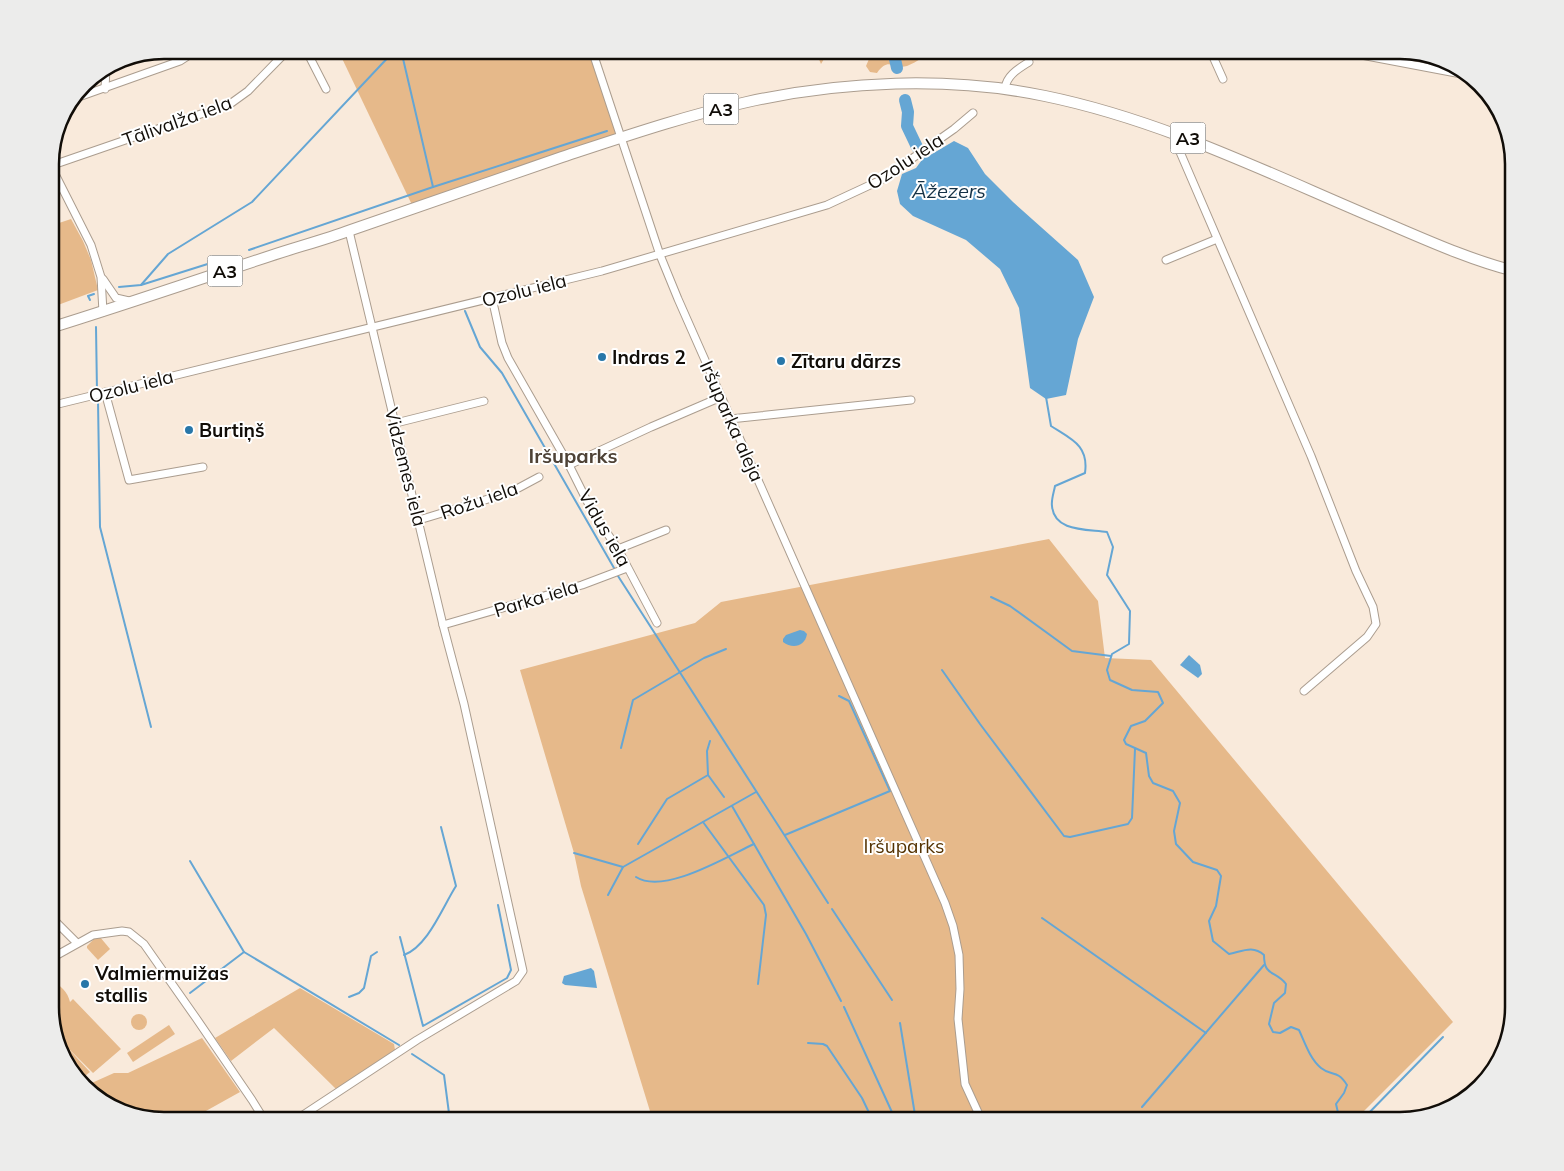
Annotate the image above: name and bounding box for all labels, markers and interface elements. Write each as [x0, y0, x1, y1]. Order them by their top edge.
street label: Tālivalža iela [119, 90, 235, 152]
road number: A3 [704, 94, 738, 125]
road number: A3 [1170, 122, 1206, 154]
street label: Ozolu iela [862, 127, 948, 195]
water label: Āžezers [911, 178, 986, 203]
road number: A3 [208, 256, 242, 286]
street label: Ozolu iela [479, 268, 569, 312]
place label: Indras 2 [612, 345, 686, 369]
place label: Zītaru dārzs [791, 349, 901, 373]
marker: Indras 2 [596, 351, 608, 363]
marker: Zītaru dārzs [775, 355, 787, 367]
street label: Iršuparka aleja [695, 357, 769, 485]
street label: Ozolu iela [86, 364, 176, 408]
street label: Vidzemes iela [380, 405, 432, 529]
place label: Burtiņš [199, 418, 265, 442]
marker: Burtiņš [183, 424, 195, 436]
district label: Iršuparks [529, 443, 617, 468]
street label: Rožu iela [437, 476, 521, 524]
street label: Vidus iela [573, 485, 637, 571]
street label: Parka iela [491, 574, 581, 622]
park label: Iršuparks [864, 834, 944, 858]
place label: Valmiermuižas stallis [94, 961, 229, 1007]
marker: Valmiermuižas stallis [79, 978, 91, 990]

